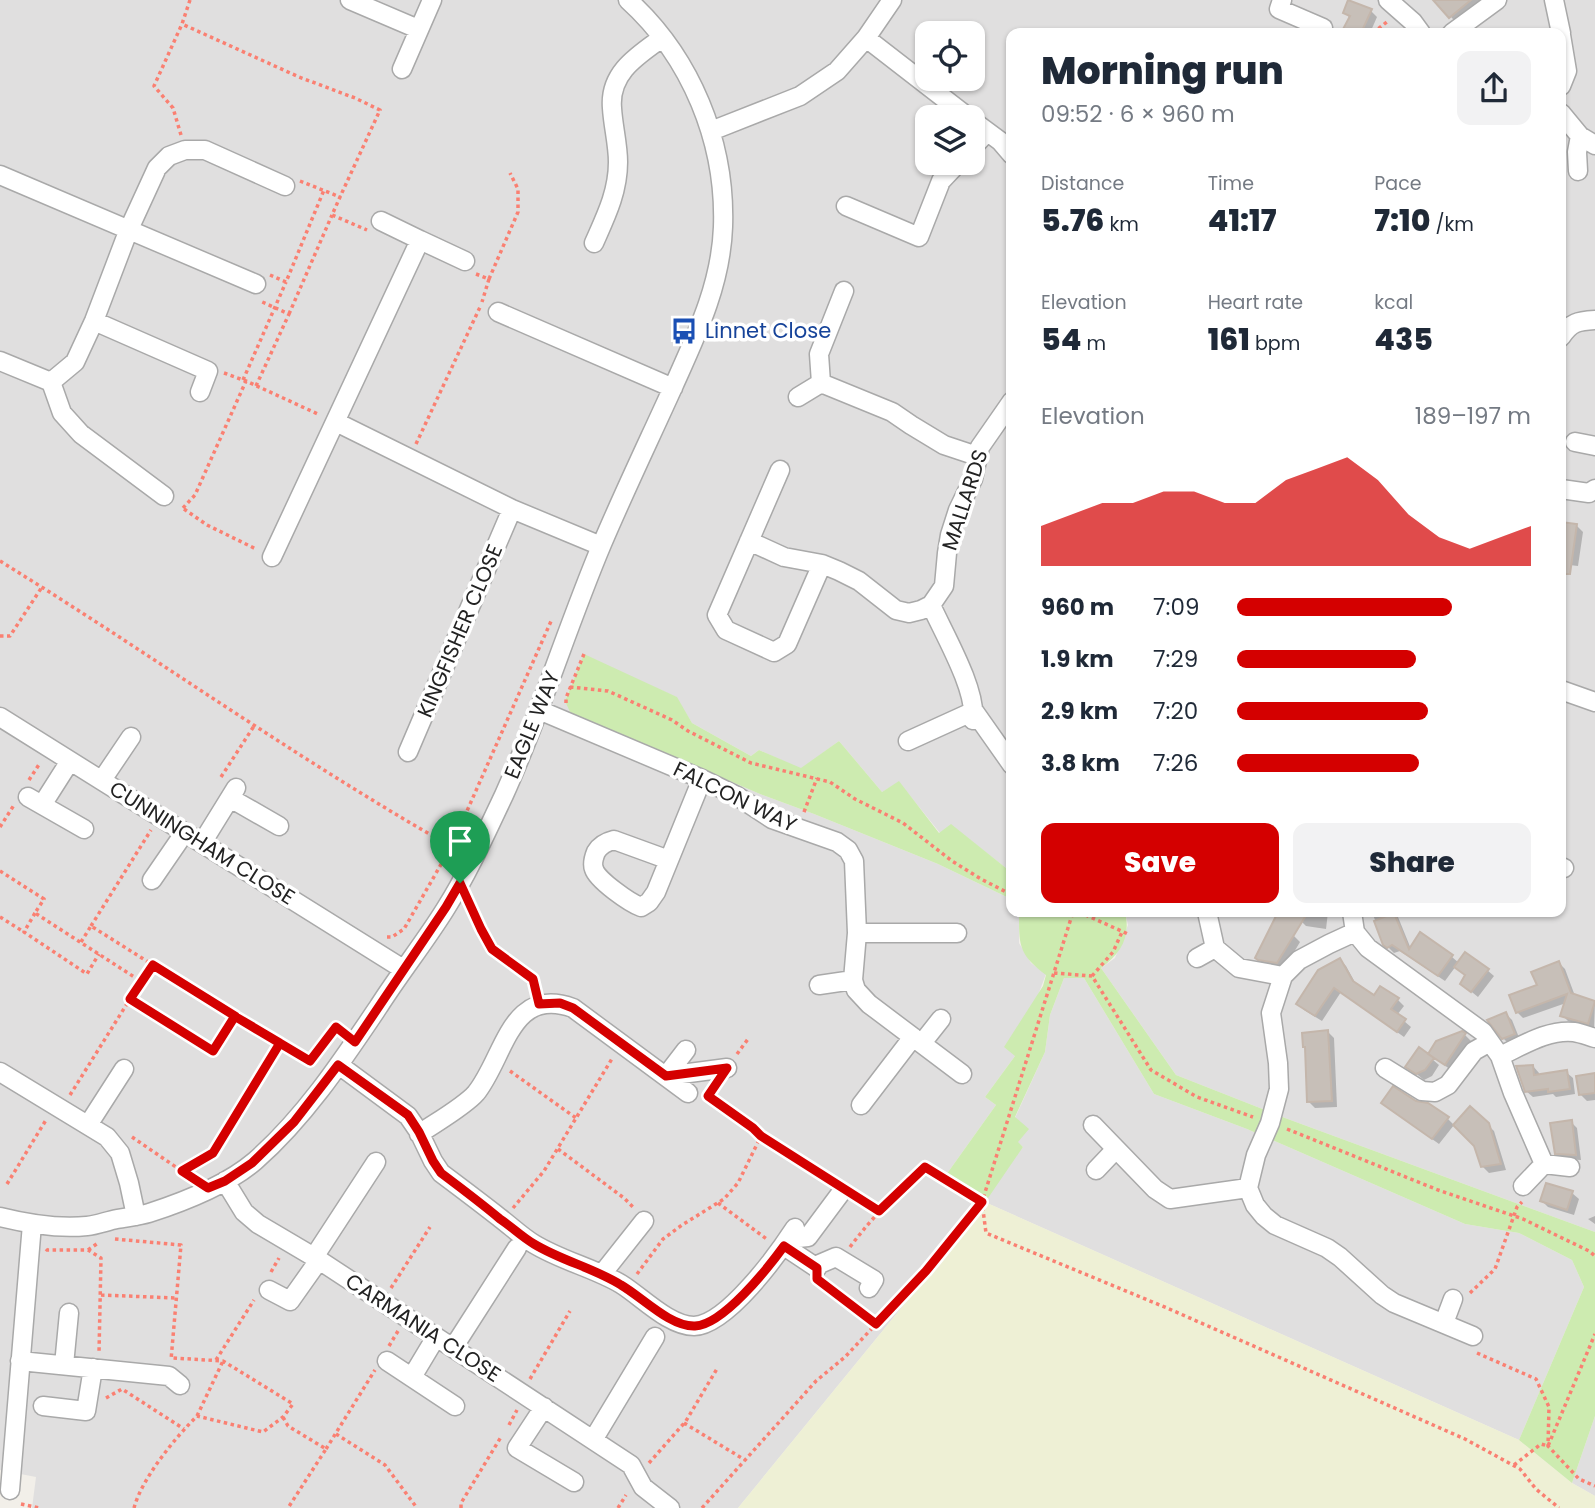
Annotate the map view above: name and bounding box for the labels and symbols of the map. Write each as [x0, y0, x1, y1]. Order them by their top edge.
bus stop icon: Linnet Close [669, 316, 699, 346]
place label: Linnet Close [705, 316, 831, 345]
street label: MALLARDS [935, 446, 994, 554]
street label: KINGFISHER CLOSE [410, 540, 509, 722]
street label: EAGLE WAY [497, 667, 566, 783]
street label: FALCON WAY [669, 754, 802, 839]
street label: CUNNINGHAM CLOSE [104, 774, 300, 911]
pin [430, 811, 490, 883]
street label: CARMANIA CLOSE [340, 1266, 507, 1389]

